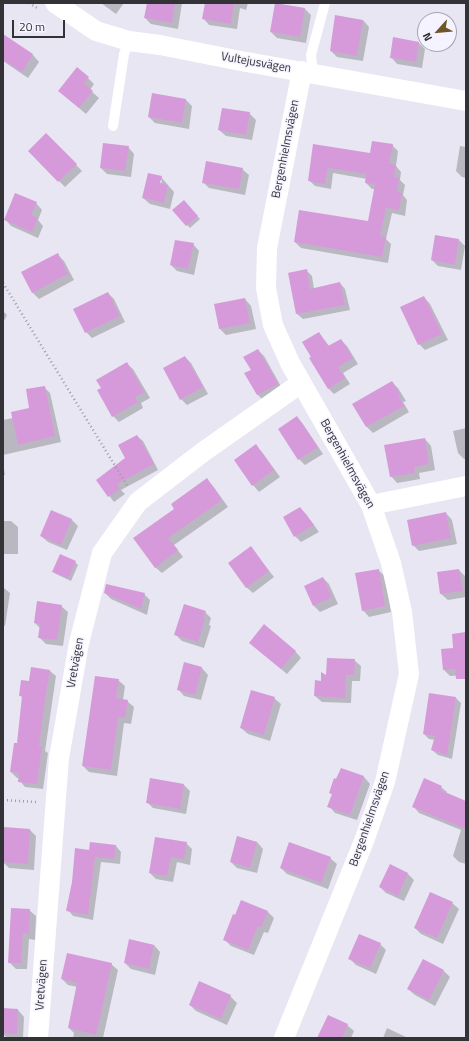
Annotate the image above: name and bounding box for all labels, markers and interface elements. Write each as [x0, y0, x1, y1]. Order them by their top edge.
scale bar [14, 12, 67, 38]
north arrow [417, 12, 457, 52]
text: 20 m [19, 17, 45, 36]
text: N [418, 30, 436, 44]
street label: Vultejusvägen [220, 50, 292, 76]
street label: Bergenhielmsvägen [269, 99, 303, 199]
street label: Bergenhielmsvägen [316, 417, 378, 511]
street label: Vretvägen [64, 636, 88, 690]
street label: Bergenhielmsvägen [347, 769, 393, 869]
street label: Vretvägen [33, 959, 51, 1011]

